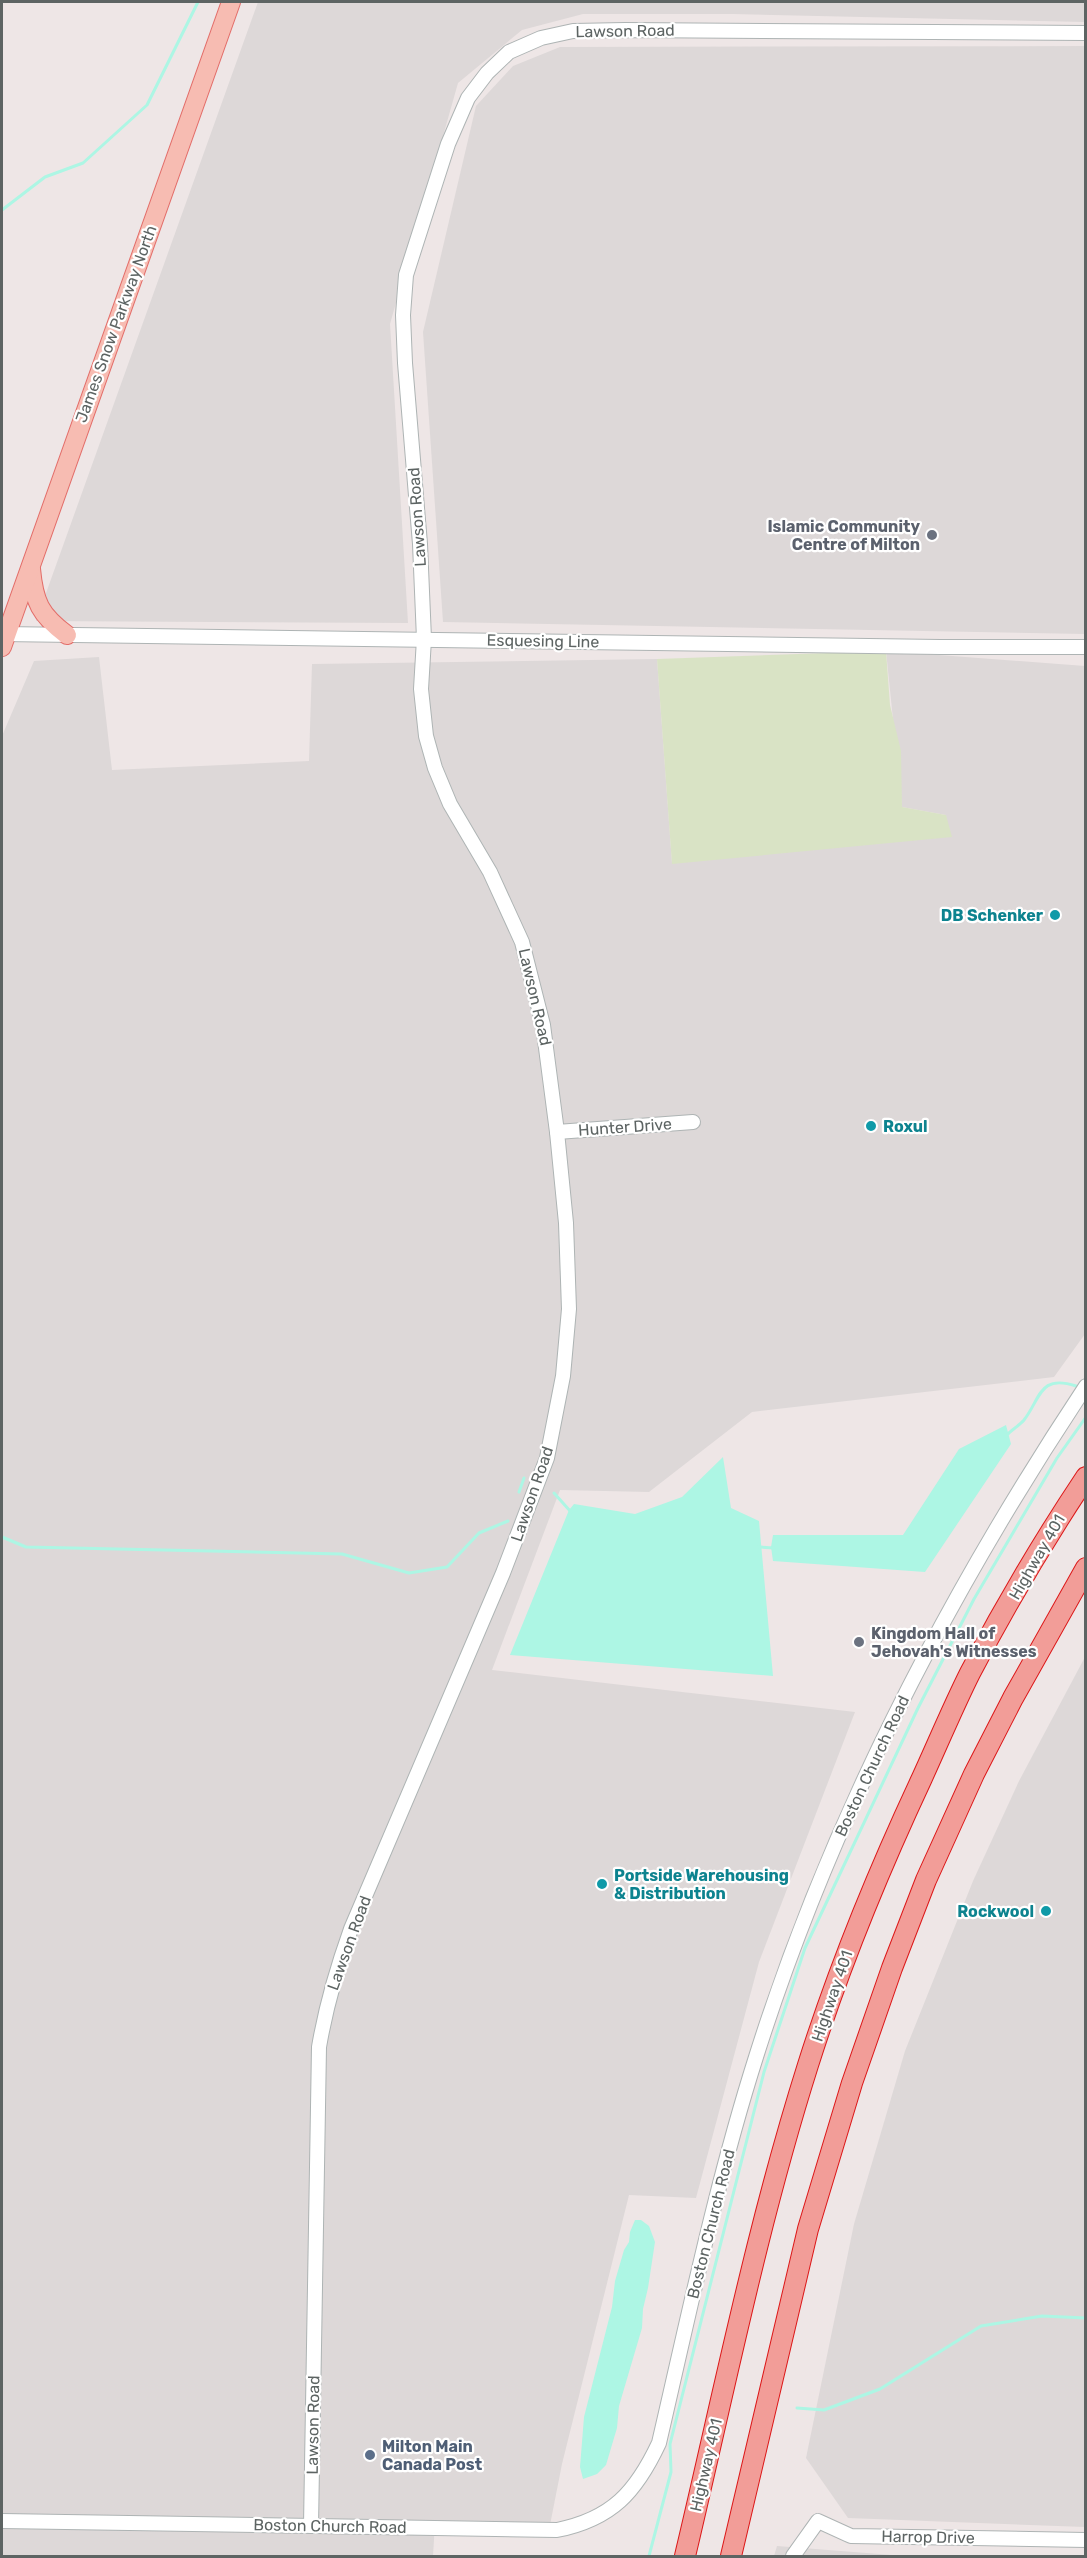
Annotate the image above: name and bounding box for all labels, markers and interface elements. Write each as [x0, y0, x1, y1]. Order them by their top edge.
street label: Lawson Road [575, 21, 675, 41]
street label: James Snow Parkway North [71, 223, 161, 425]
street label: Lawson Road [404, 467, 430, 567]
place label: Islamic Community Centre of Milton [767, 517, 920, 554]
marker: Islamic Community Centre of Milton [925, 528, 939, 542]
street label: Esquesing Line [486, 631, 600, 651]
place label: DB Schenker [941, 906, 1044, 925]
marker: DB Schenker [1048, 908, 1062, 922]
street label: Lawson Road [515, 946, 555, 1048]
street label: Hunter Drive [577, 1114, 673, 1140]
place label: Roxul [883, 1117, 928, 1136]
marker: Roxul [864, 1119, 878, 1133]
street label: Lawson Road [507, 1444, 557, 1544]
street label: Highway 401 [1005, 1511, 1069, 1603]
place label: Kingdom Hall of Jehovah's Witnesses [871, 1624, 1037, 1661]
marker: Kingdom Hall of Jehovah's Witnesses [852, 1635, 866, 1649]
street label: Boston Church Road [831, 1692, 913, 1840]
place label: Portside Warehousing & Distribution [614, 1866, 789, 1903]
marker: Portside Warehousing & Distribution [595, 1877, 609, 1891]
street label: Lawson Road [323, 1893, 375, 1993]
place label: Rockwool [957, 1902, 1034, 1921]
marker: Rockwool [1039, 1904, 1053, 1918]
street label: Highway 401 [808, 1948, 856, 2044]
street label: Boston Church Road [683, 2147, 739, 2301]
street label: Lawson Road [303, 2375, 323, 2475]
street label: Highway 401 [686, 2417, 726, 2513]
place label: Milton Main Canada Post [382, 2437, 483, 2474]
marker: Milton Main Canada Post [363, 2448, 377, 2462]
street label: Boston Church Road [253, 2515, 407, 2537]
street label: Harrop Drive [881, 2527, 975, 2547]

